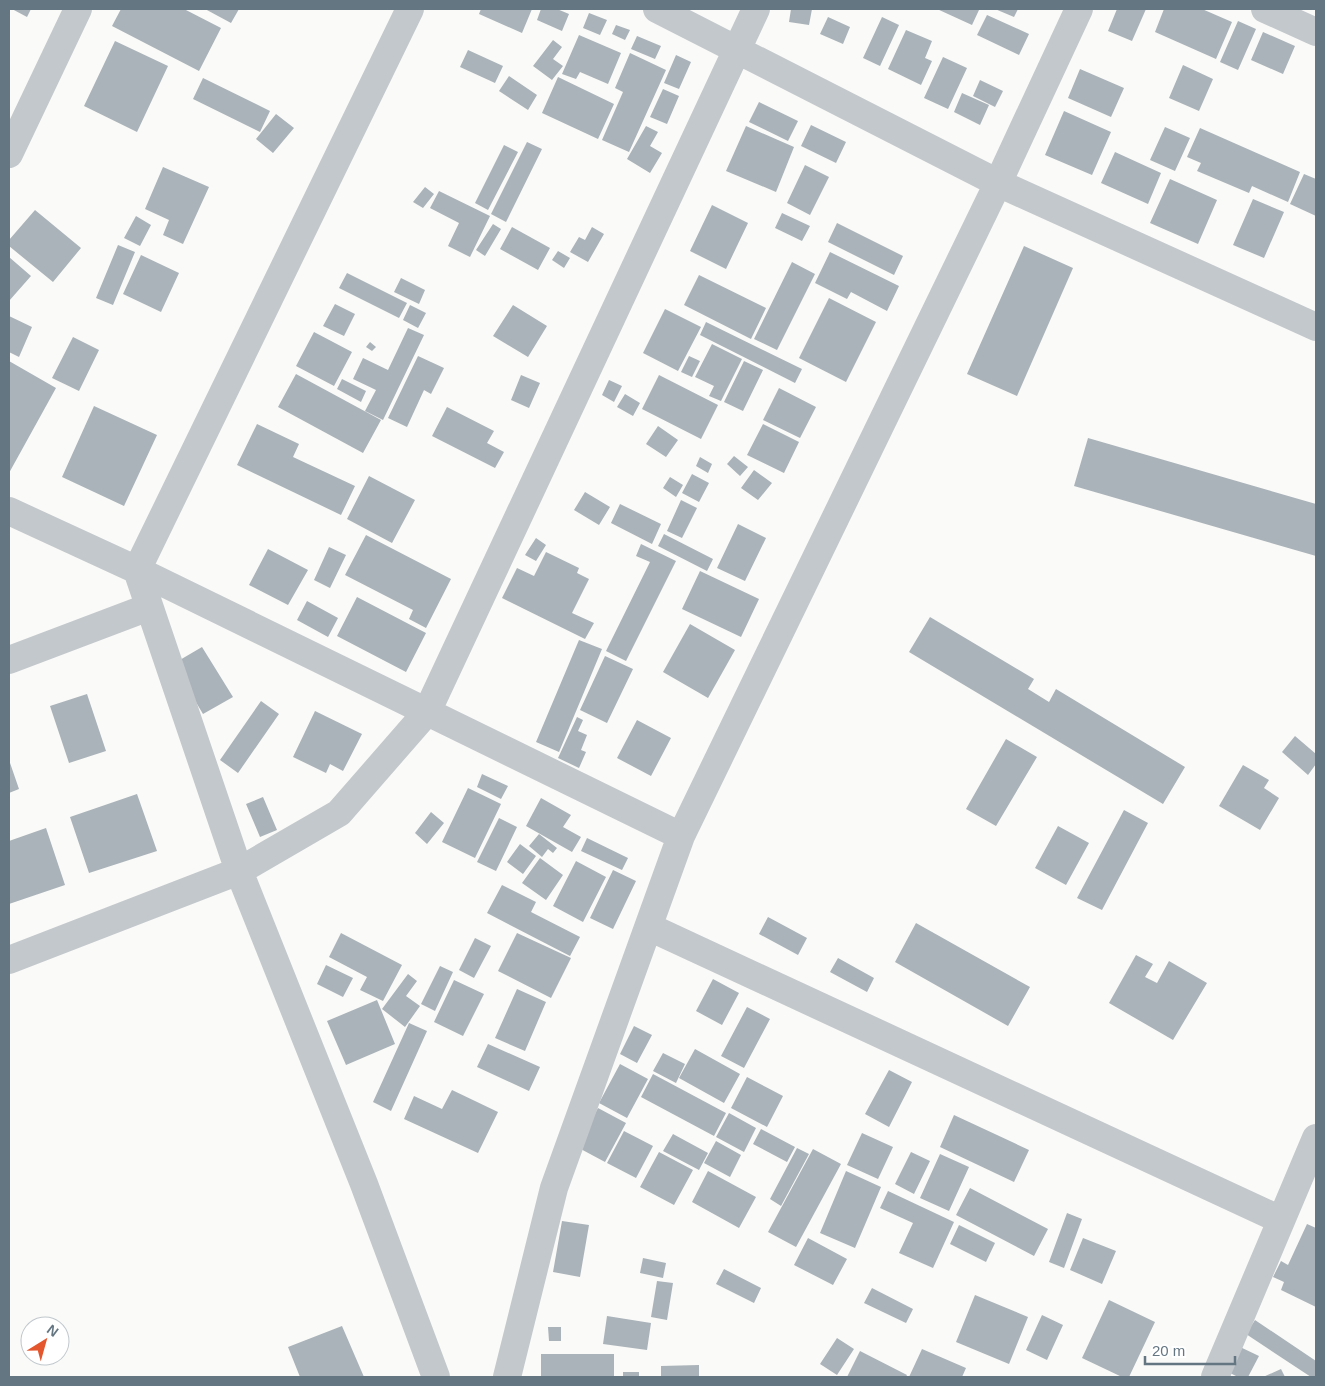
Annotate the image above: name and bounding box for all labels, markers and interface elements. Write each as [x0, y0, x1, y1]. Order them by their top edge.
north arrow [20, 1316, 70, 1366]
text: N [44, 1321, 62, 1340]
scale bar [1145, 1334, 1235, 1366]
text: 20 m [1152, 1342, 1185, 1359]

